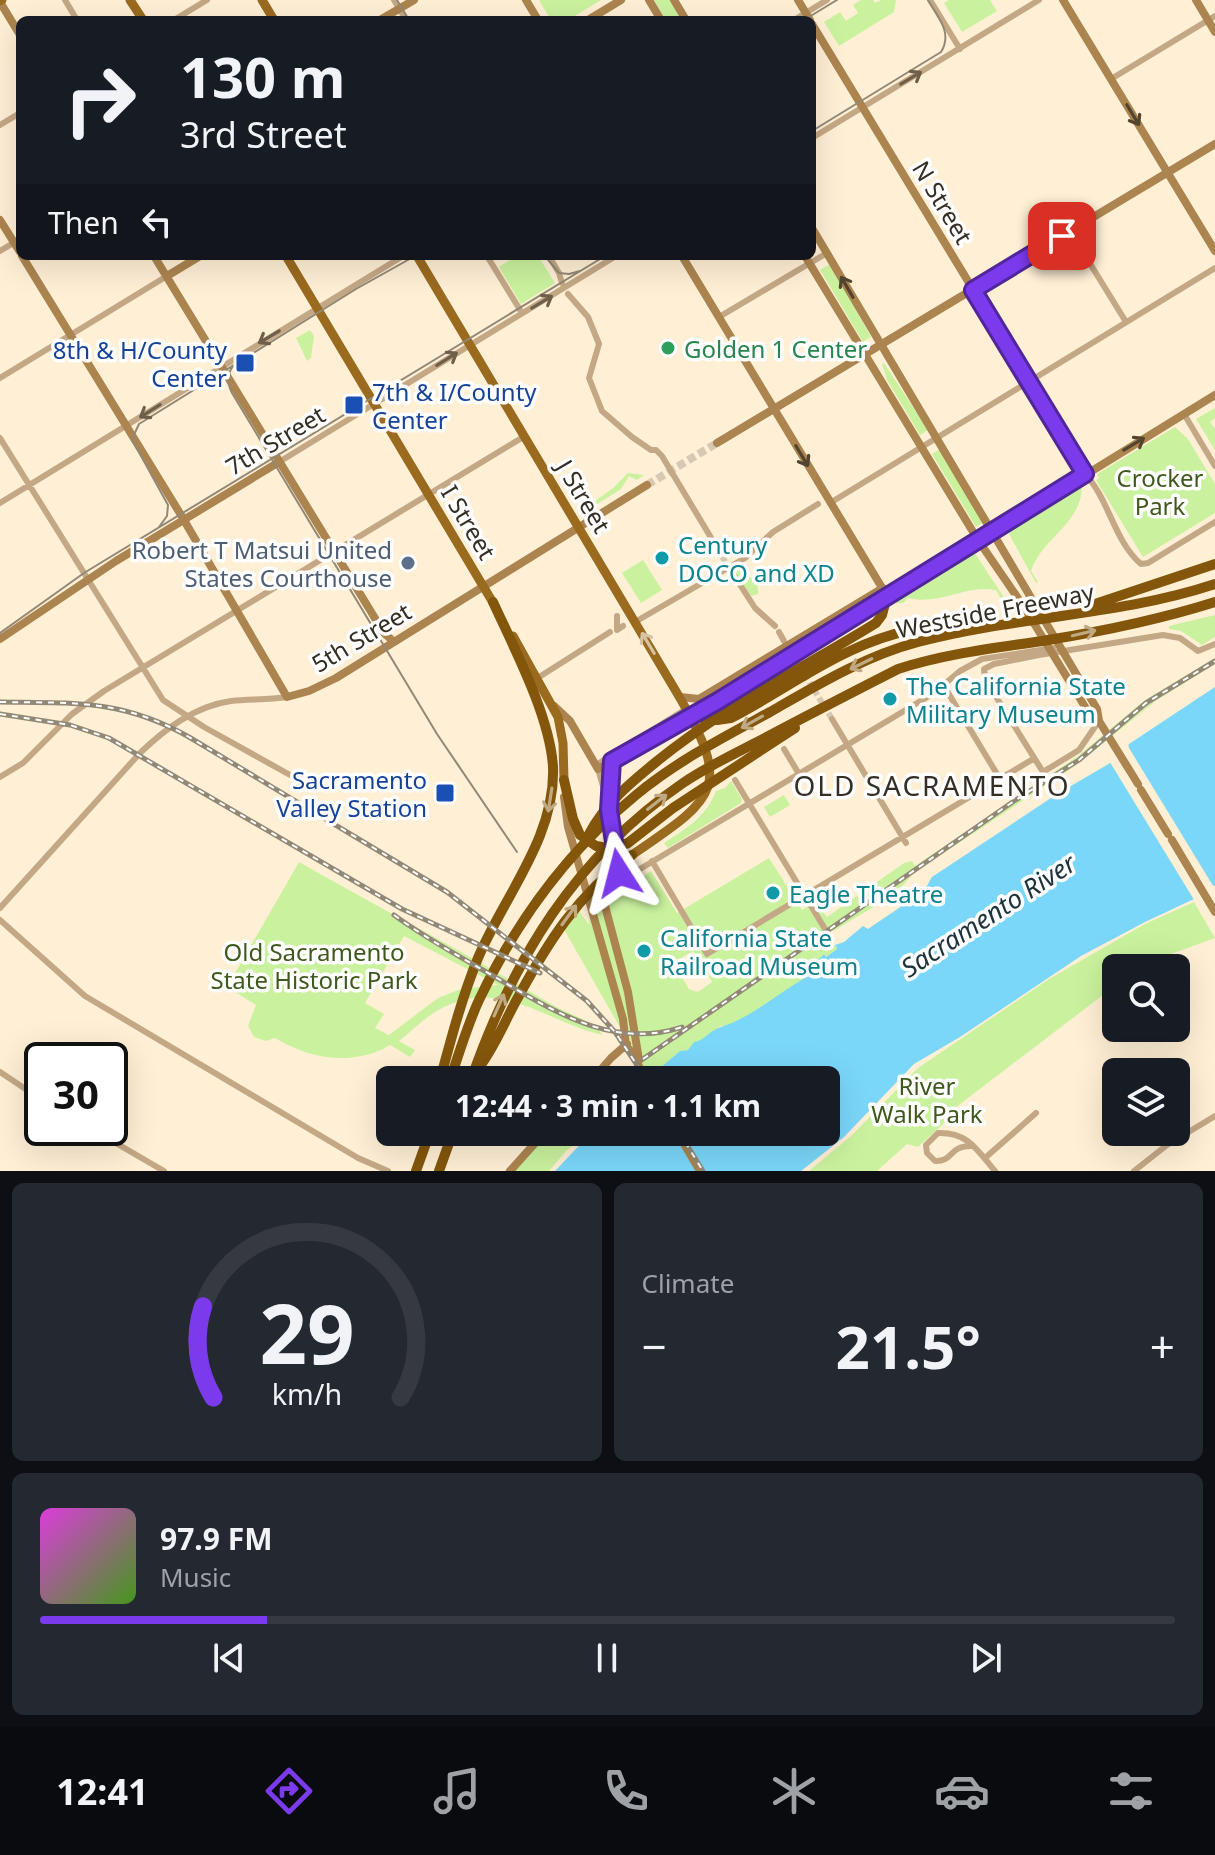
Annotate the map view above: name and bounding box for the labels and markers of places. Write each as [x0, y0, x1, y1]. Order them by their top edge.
pin [1028, 202, 1096, 270]
place label: Golden 1 Center [684, 332, 867, 365]
place label: 8th & H/County Center [53, 333, 228, 394]
marker: Golden 1 Center [659, 339, 677, 357]
marker: 8th & H/County Center [234, 352, 256, 374]
place label: 7th & I/County Center [372, 375, 537, 436]
marker: 7th & I/County Center [343, 394, 365, 416]
place label: Century DOCO and XD [678, 528, 835, 589]
place label: Robert T Matsui United States Courthouse [132, 533, 392, 594]
marker: Century DOCO and XD [653, 549, 671, 567]
marker: Robert T Matsui United States Courthouse [399, 554, 417, 572]
place label: The California State Military Museum [906, 669, 1126, 730]
marker: The California State Military Museum [881, 690, 899, 708]
place label: Sacramento Valley Station [276, 763, 427, 824]
marker: Sacramento Valley Station [434, 782, 456, 804]
place label: Eagle Theatre [789, 877, 943, 910]
marker: Eagle Theatre [764, 884, 782, 902]
place label: California State Railroad Museum [660, 921, 858, 982]
marker: California State Railroad Museum [635, 942, 653, 960]

